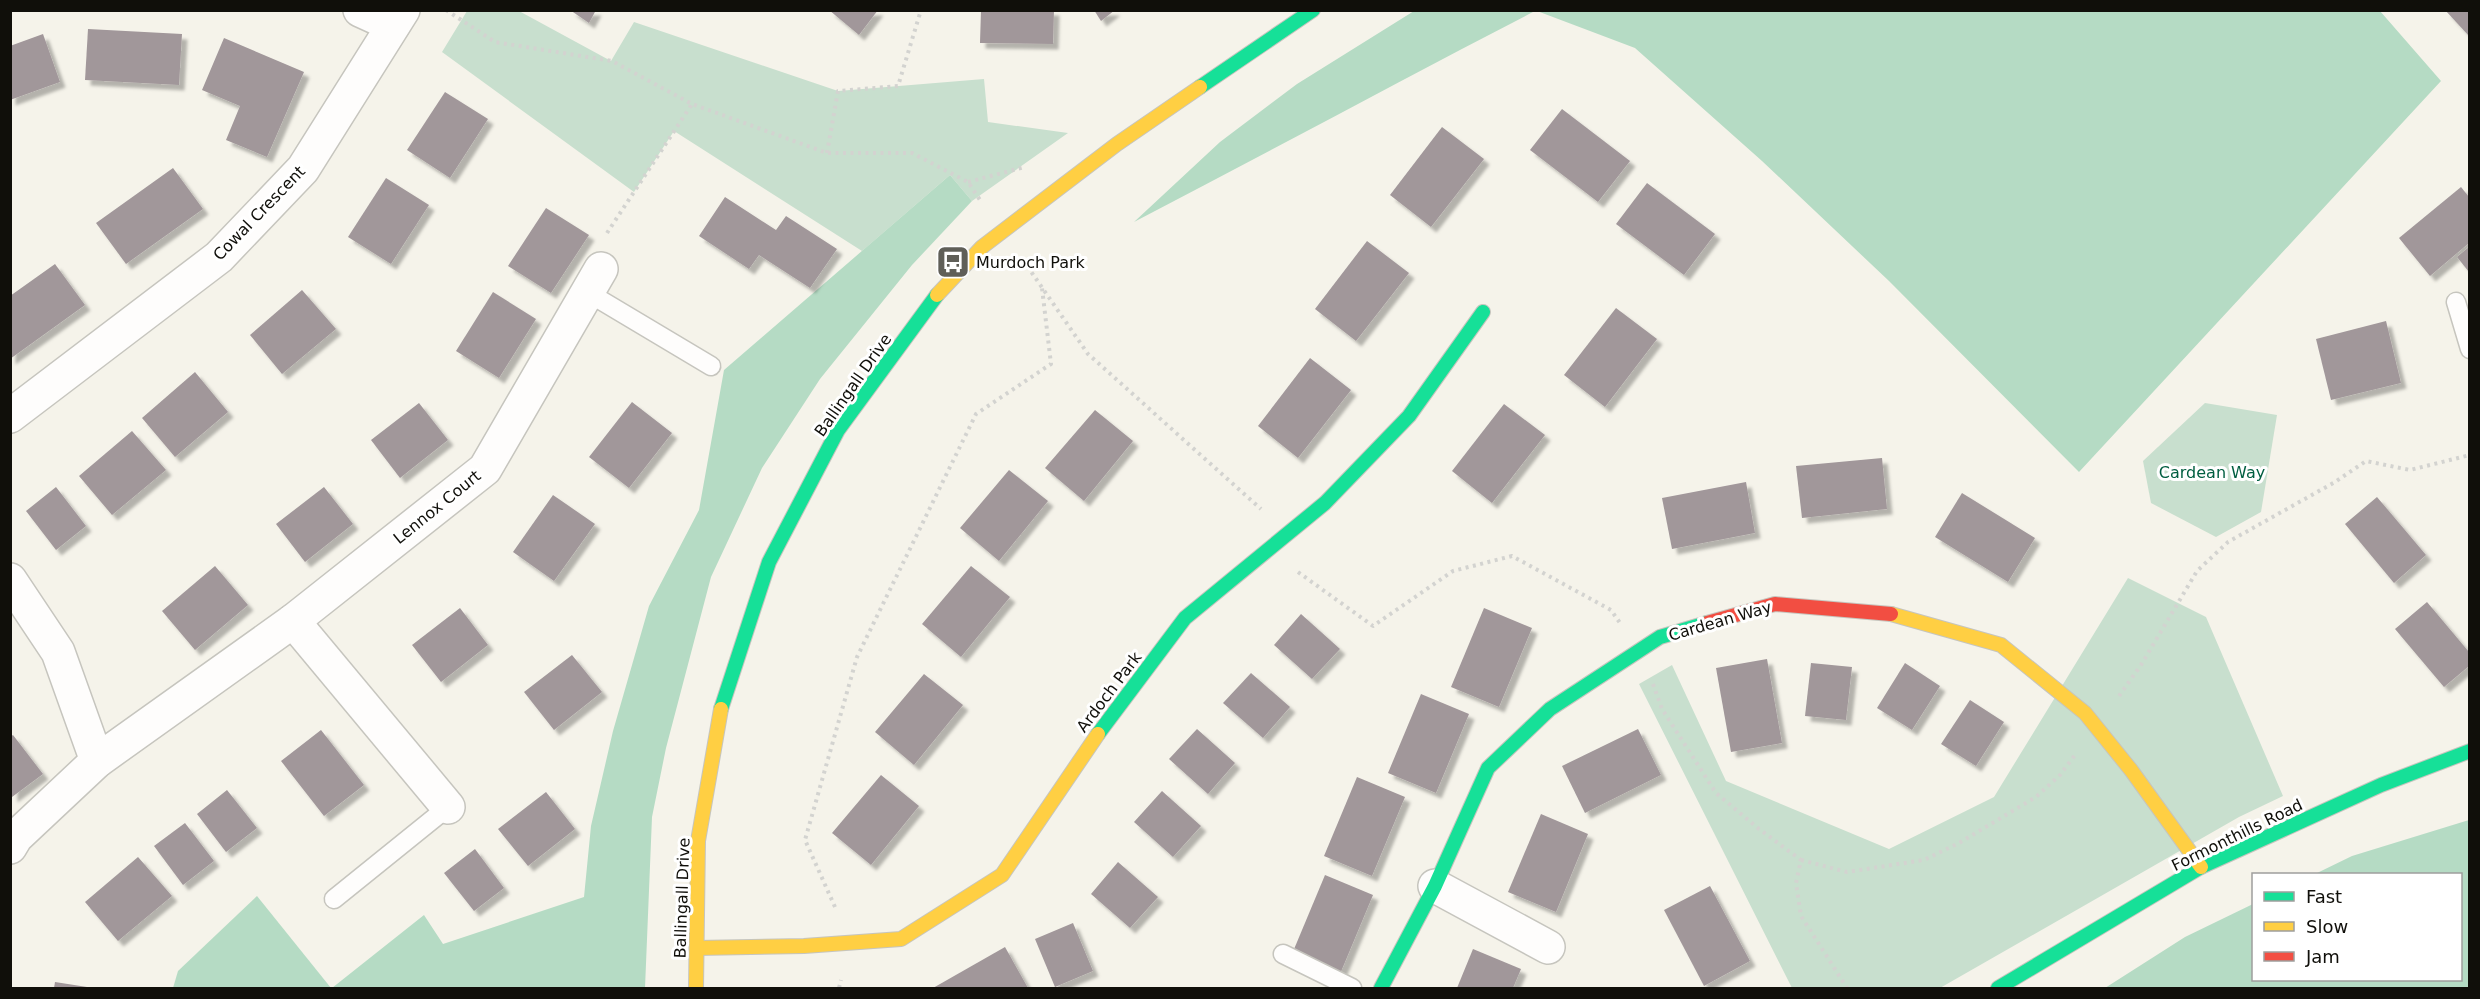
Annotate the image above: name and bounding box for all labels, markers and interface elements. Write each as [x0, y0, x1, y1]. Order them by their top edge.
street label: Cowal Crescent [209, 162, 309, 264]
bus stop icon: Murdoch Park [935, 244, 971, 280]
place label: Murdoch Park [976, 253, 1086, 272]
street label: Ballingall Drive [811, 330, 895, 440]
park label: Cardean Way [2159, 463, 2265, 482]
street label: Lennox Court [390, 466, 484, 548]
street label: Cardean Way [1666, 597, 1774, 645]
street label: Ardoch Park [1073, 647, 1146, 736]
street label: Formonthills Road [2168, 795, 2306, 875]
street label: Ballingall Drive [670, 837, 694, 959]
legend [2252, 873, 2462, 981]
text: Fast [2306, 886, 2342, 907]
text: Slow [2306, 916, 2348, 937]
text: Jam [2305, 946, 2340, 967]

